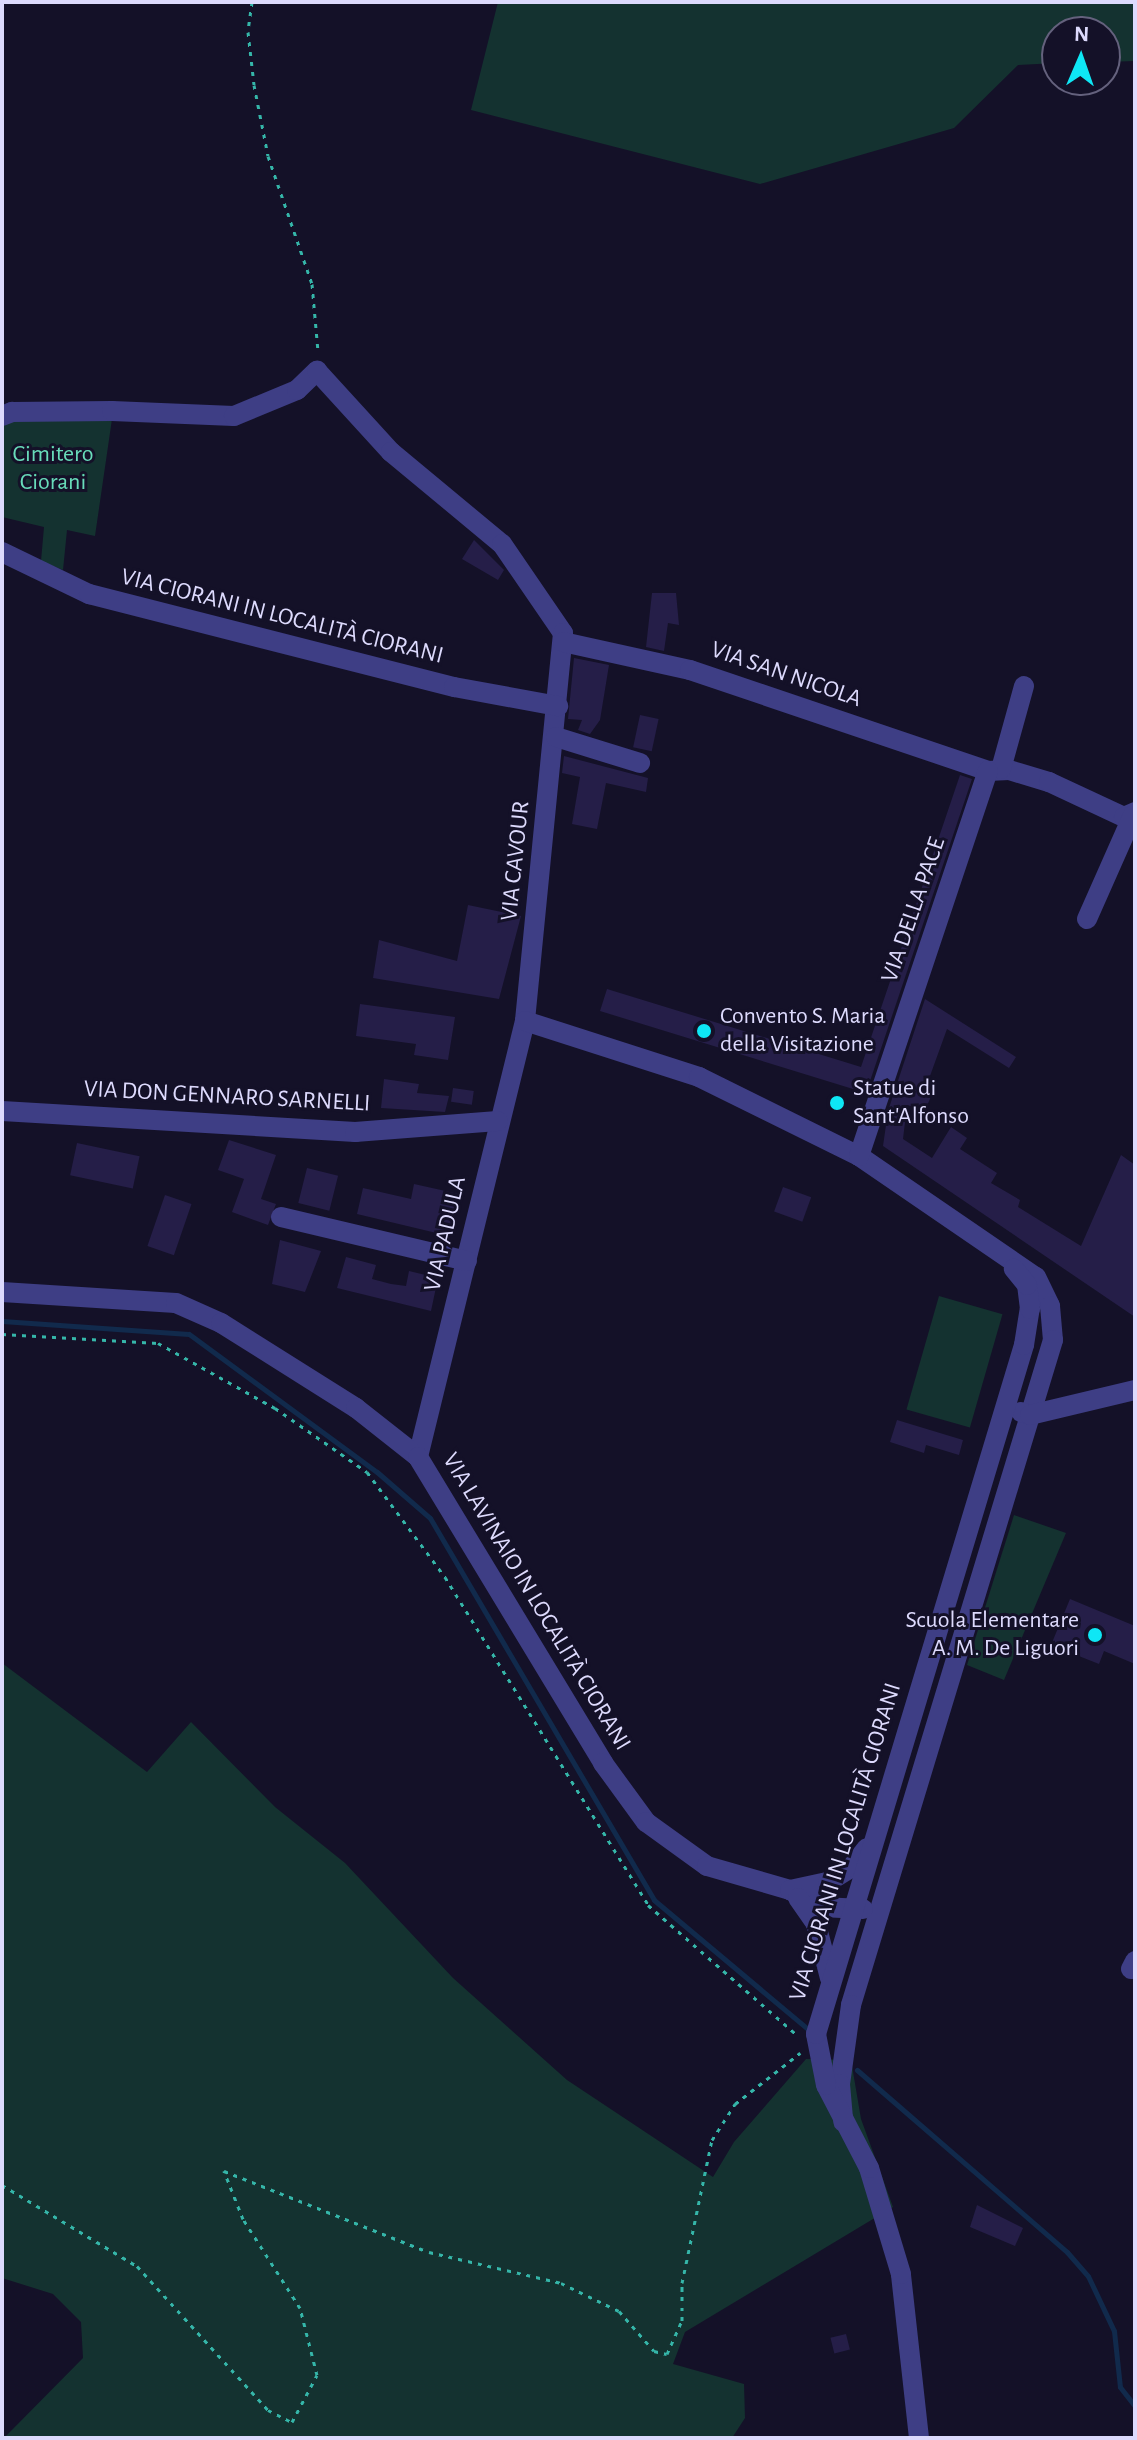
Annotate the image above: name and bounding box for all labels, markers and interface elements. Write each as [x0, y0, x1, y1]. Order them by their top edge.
north arrow [1041, 16, 1121, 96]
text: N [1074, 23, 1090, 45]
park label: Cimitero Ciorani [12, 441, 94, 497]
street label: VIA CIORANI IN LOCALITÀ CIORANI [118, 563, 446, 671]
street label: VIA SAN NICOLA [707, 636, 865, 714]
street label: VIA CAVOUR [495, 800, 537, 922]
street label: VIA DELLA PACE [876, 834, 952, 986]
place label: Convento S. Maria della Visitazione [720, 1003, 885, 1059]
marker: Convento S. Maria della Visitazione [695, 1022, 713, 1040]
street label: VIA DON GENNARO SARNELLI [83, 1075, 371, 1119]
place label: Statue di Sant'Alfonso [853, 1075, 969, 1131]
marker: Statue di Sant'Alfonso [828, 1094, 846, 1112]
street label: VIA PADULA [419, 1174, 473, 1294]
street label: VIA LAVINAIO IN LOCALITÀ CIORANI [436, 1448, 636, 1756]
place label: Scuola Elementare A. M. De Liguori [905, 1607, 1079, 1663]
marker: Scuola Elementare A. M. De Liguori [1086, 1626, 1104, 1644]
street label: VIA CIORANI IN LOCALITÀ CIORANI [784, 1679, 908, 2005]

